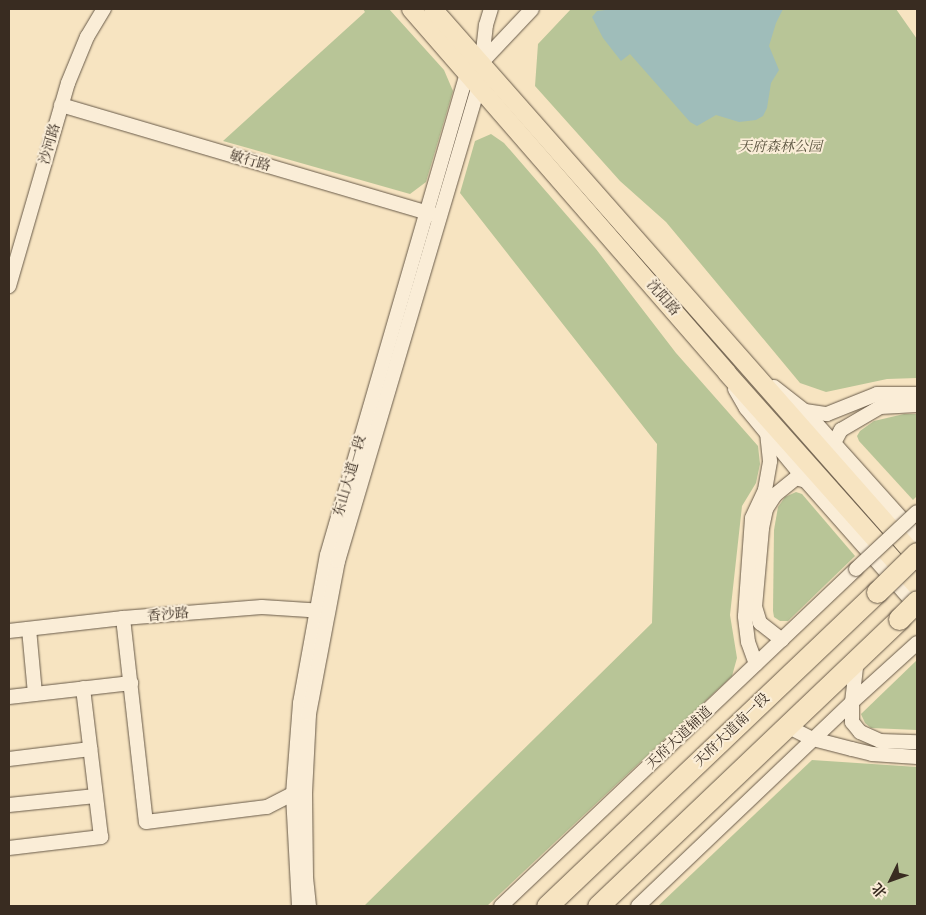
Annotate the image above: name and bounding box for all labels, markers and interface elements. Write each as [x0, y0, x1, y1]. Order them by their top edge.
street label: 沙河路 [36, 121, 64, 167]
park label: 天府森林公园 [738, 139, 822, 155]
street label: 敏行路 [227, 147, 273, 175]
street label: 沈阳路 [643, 277, 683, 319]
street label: 东山大道一段 [330, 433, 370, 519]
street label: 香沙路 [146, 605, 190, 625]
street label: 天府大道南一段 [691, 690, 773, 770]
street label: 天府大道辅道 [643, 703, 715, 773]
north arrow [866, 855, 916, 905]
text: 北 [868, 879, 890, 901]

